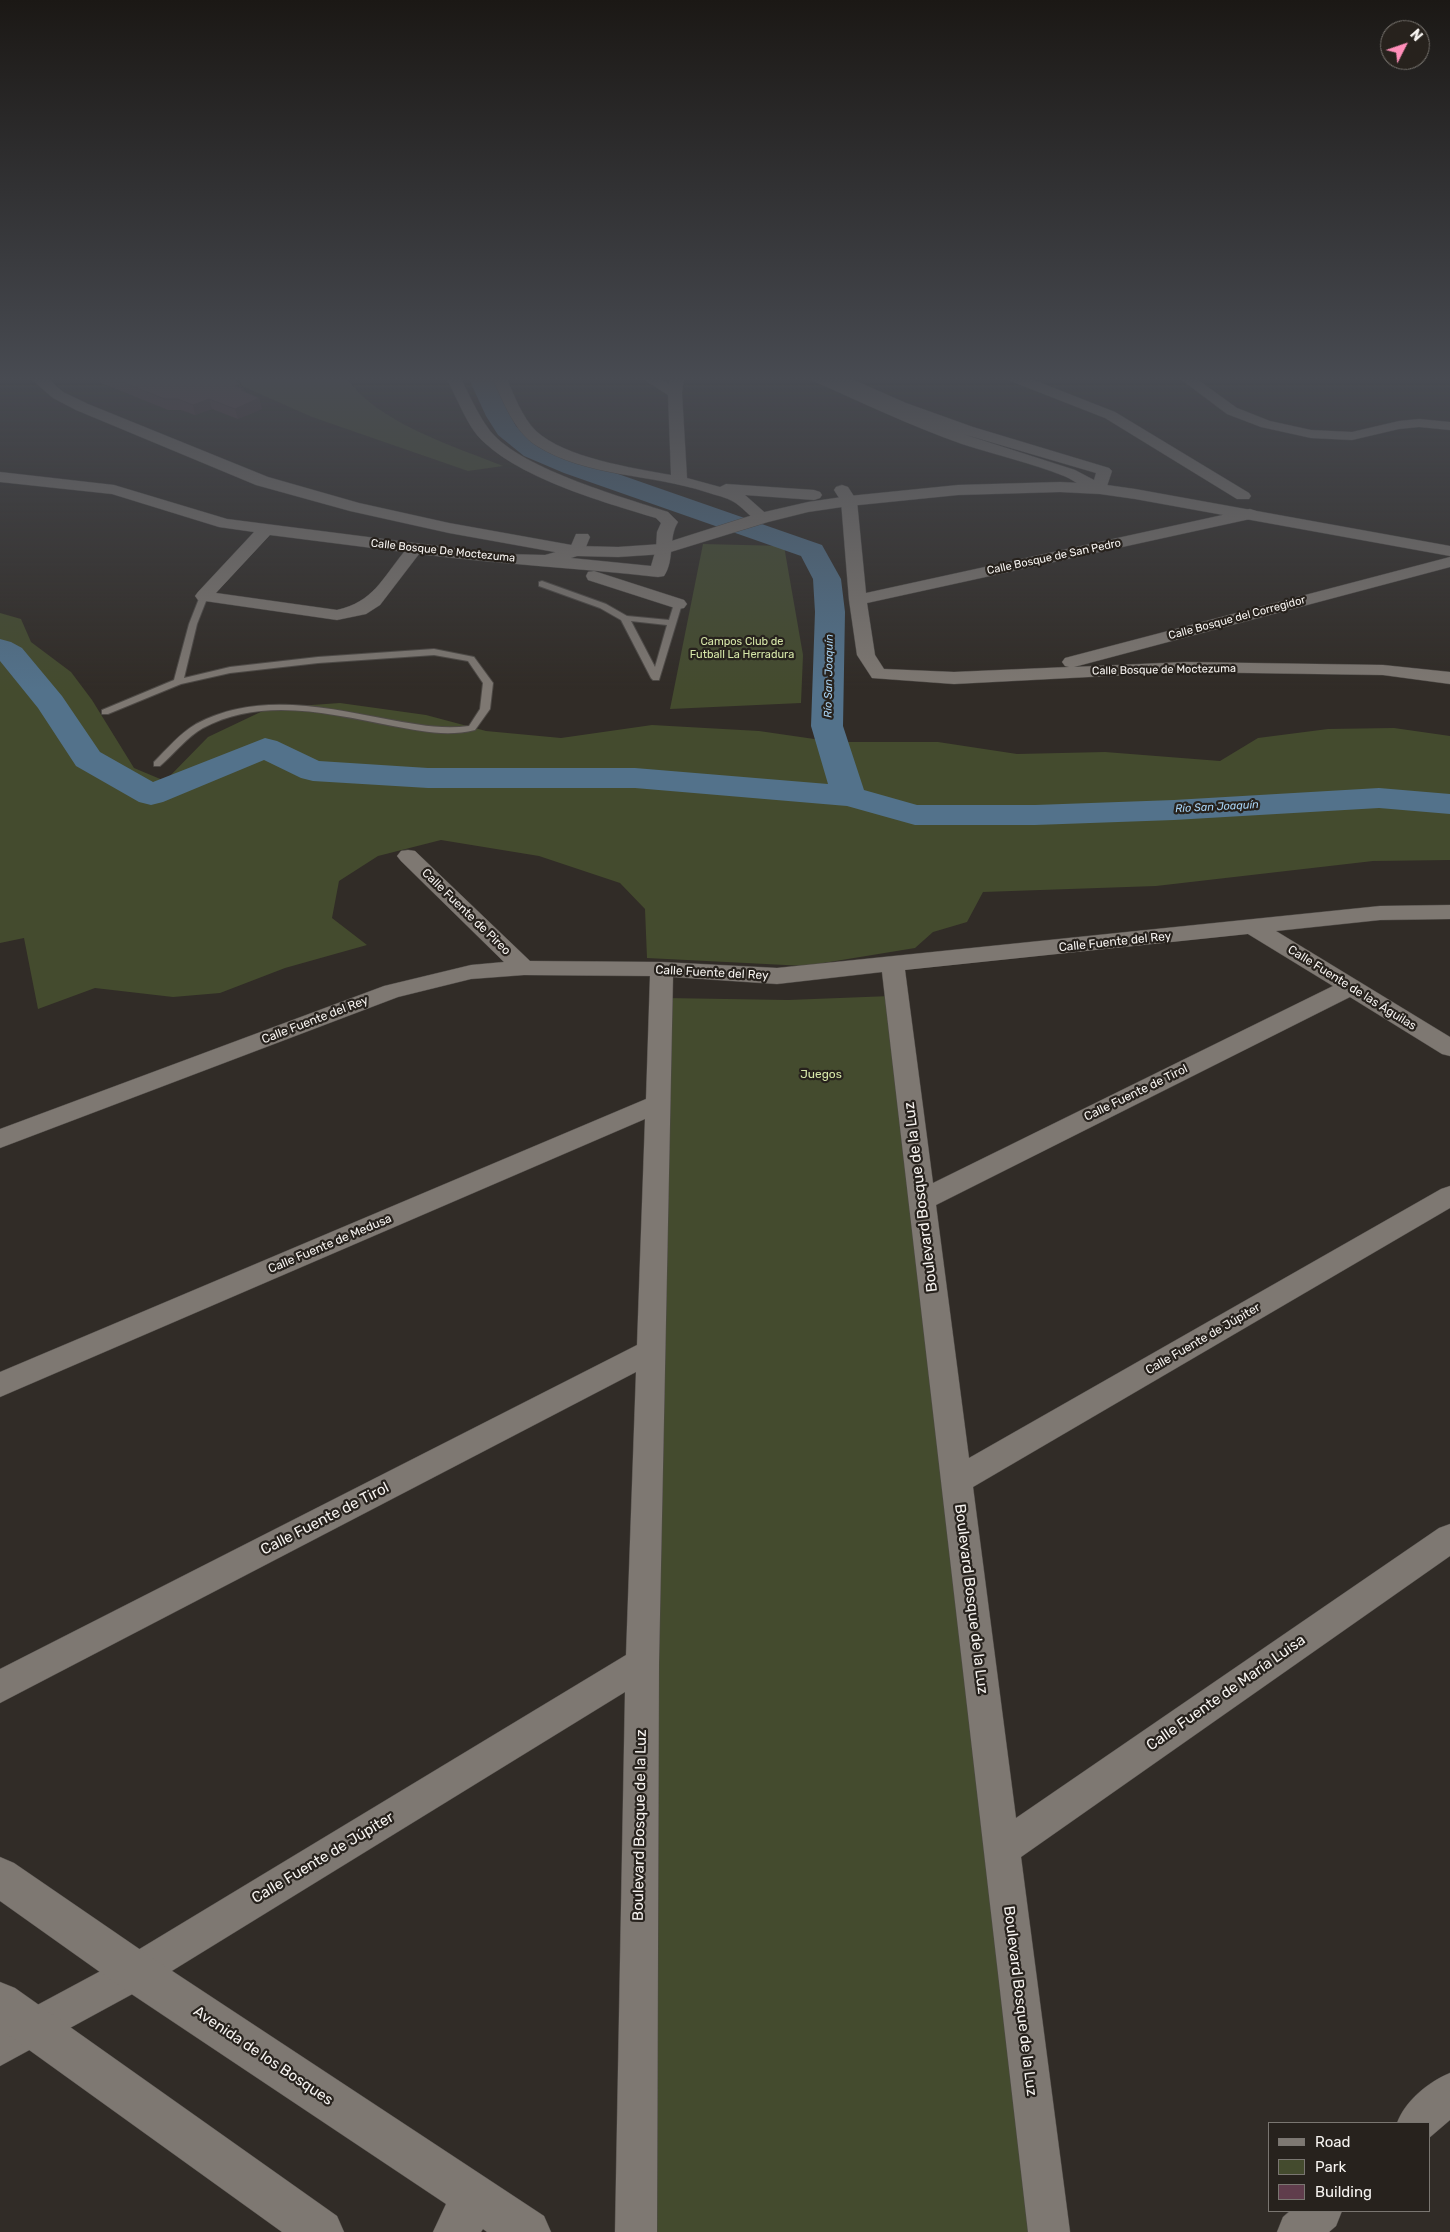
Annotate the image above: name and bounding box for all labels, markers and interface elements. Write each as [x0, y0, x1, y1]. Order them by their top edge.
north arrow [1380, 20, 1430, 70]
text: N [1406, 26, 1426, 45]
street label: Calle Bosque de San Pedro [986, 536, 1122, 578]
street label: Calle Bosque De Moctezuma [370, 537, 516, 565]
street label: Calle Bosque del Corregidor [1167, 593, 1307, 643]
water label: Río San Joaquín [822, 634, 836, 718]
park label: Campos Club de Futball La Herradura [690, 635, 794, 661]
street label: Calle Bosque de Moctezuma [1092, 662, 1236, 678]
water label: Río San Joaquín [1175, 798, 1259, 816]
street label: Calle Fuente de Pireo [419, 866, 513, 958]
street label: Calle Fuente del Rey [1058, 929, 1172, 955]
street label: Calle Fuente de las Águilas [1285, 942, 1419, 1034]
street label: Calle Fuente del Rey [655, 963, 769, 983]
street label: Calle Fuente del Rey [260, 993, 370, 1047]
street label: Calle Fuente de Tirol [1082, 1062, 1190, 1124]
park label: Juegos [800, 1068, 842, 1082]
street label: Boulevard Bosque de la Luz [900, 1101, 942, 1293]
street label: Calle Fuente de Medusa [266, 1211, 394, 1277]
street label: Calle Fuente de Júpiter [1143, 1300, 1263, 1378]
street label: Calle Fuente de Tirol [258, 1479, 392, 1559]
street label: Boulevard Bosque de la Luz [950, 1503, 992, 1695]
street label: Calle Fuente de María Luisa [1143, 1631, 1309, 1755]
street label: Boulevard Bosque de la Luz [629, 1729, 651, 1921]
street label: Calle Fuente de Júpiter [249, 1808, 397, 1908]
street label: Boulevard Bosque de la Luz [999, 1905, 1041, 2097]
street label: Avenida de los Bosques [190, 2003, 336, 2109]
legend [1268, 2122, 1430, 2212]
text: Road [1315, 2133, 1351, 2151]
text: Park [1315, 2158, 1346, 2176]
text: Building [1315, 2183, 1372, 2201]

